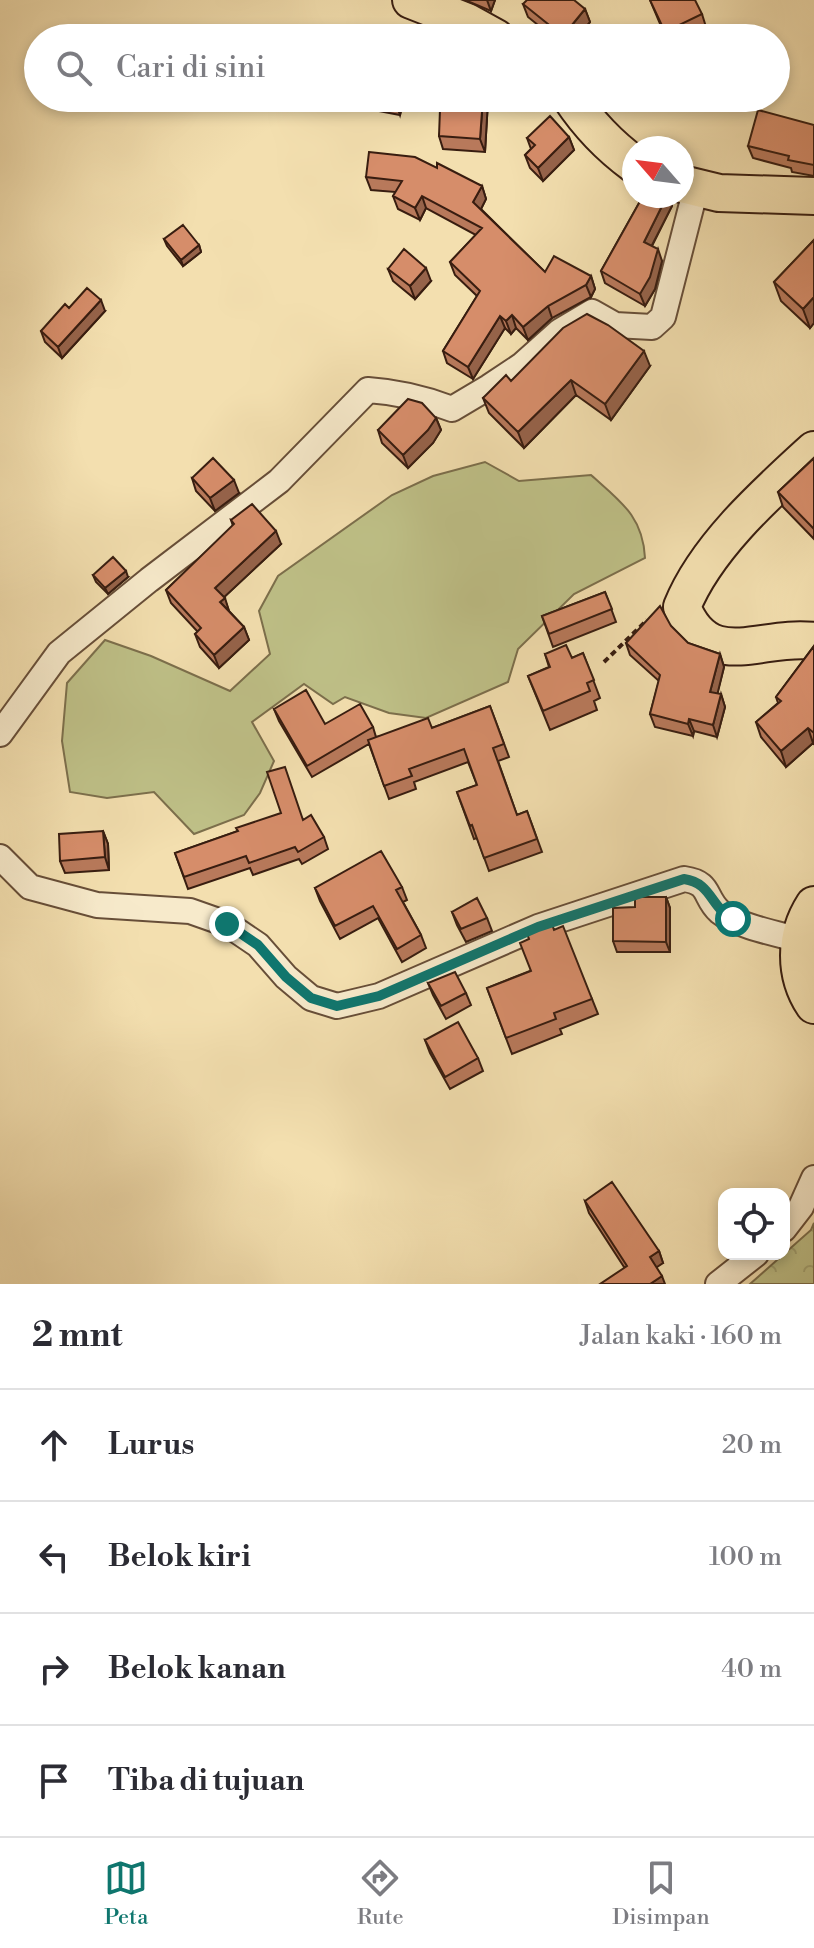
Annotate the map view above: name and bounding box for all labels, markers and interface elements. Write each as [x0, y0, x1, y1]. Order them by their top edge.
search box [24, 24, 790, 112]
icon: search [52, 46, 96, 90]
text: Cari di sini [116, 49, 265, 87]
north arrow [622, 136, 694, 208]
route start [715, 901, 751, 937]
route end [209, 906, 245, 942]
map controls [718, 1188, 790, 1260]
button: locate [718, 1188, 790, 1260]
text: 2 mnt [32, 1315, 123, 1357]
text: Jalan kaki · 160 m [580, 1320, 782, 1352]
icon: ahead [32, 1423, 76, 1467]
text: Lurus [108, 1426, 194, 1464]
text: 20 m [722, 1429, 782, 1461]
icon: left [32, 1535, 76, 1579]
text: Belok kiri [108, 1538, 251, 1576]
text: 100 m [709, 1541, 782, 1573]
icon: right [32, 1647, 76, 1691]
text: Belok kanan [108, 1650, 286, 1688]
text: 40 m [721, 1653, 782, 1685]
icon: arrive [32, 1759, 76, 1803]
text: Tiba di tujuan [108, 1762, 304, 1800]
tab: Peta [104, 1856, 148, 1931]
tab: Rute [357, 1856, 404, 1931]
tab: Disimpan [612, 1856, 710, 1931]

